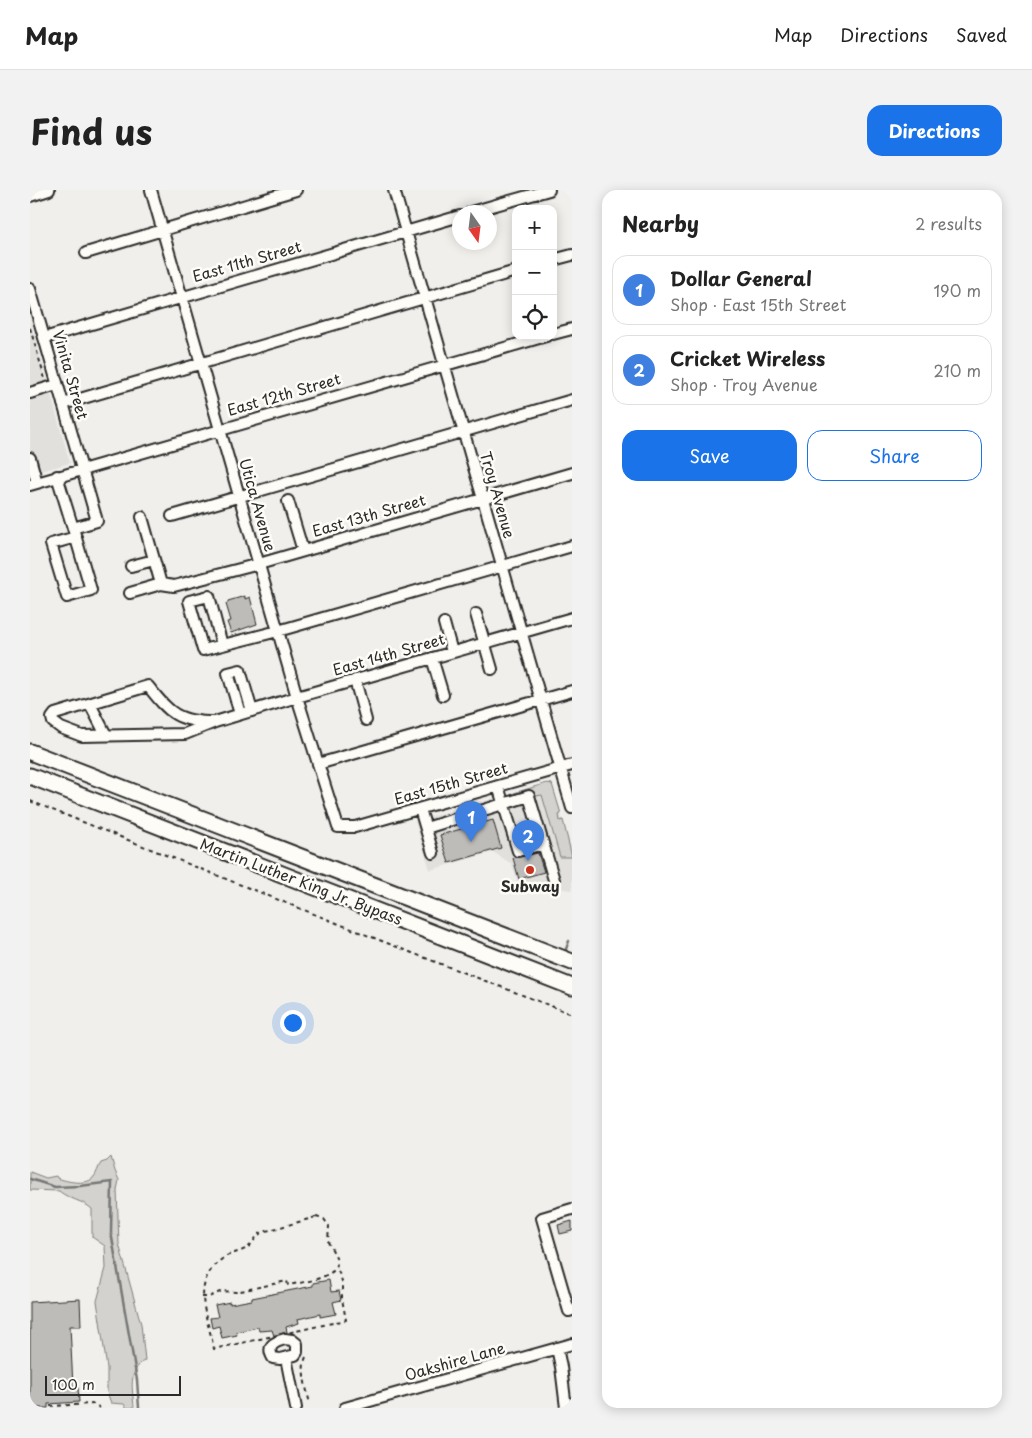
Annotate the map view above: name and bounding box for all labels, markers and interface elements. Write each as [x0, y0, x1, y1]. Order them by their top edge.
text: Map [25, 17, 78, 53]
text: Map [774, 21, 812, 48]
text: Directions [840, 21, 928, 48]
text: Saved [956, 21, 1007, 48]
text: Find us [30, 104, 152, 157]
button: Directions [867, 105, 1002, 156]
north arrow [452, 205, 497, 250]
map controls [512, 205, 557, 340]
button: + [512, 205, 557, 250]
text: Nearby [622, 207, 699, 239]
text: 2 results [915, 211, 982, 235]
street label: East 11th Street [189, 234, 304, 287]
button: − [512, 250, 557, 295]
text: Dollar General [670, 264, 812, 292]
text: 1 [635, 278, 643, 302]
text: 190 m [933, 278, 981, 302]
text: Shop · East 15th Street [670, 292, 846, 316]
button: locate [512, 295, 557, 340]
street label: Vinita Street [48, 327, 95, 422]
text: Cricket Wireless [670, 344, 825, 372]
text: 2 [633, 358, 645, 382]
text: 210 m [933, 358, 981, 382]
street label: East 12th Street [224, 366, 343, 421]
text: Shop · Troy Avenue [670, 372, 818, 396]
button: Save [622, 430, 797, 481]
button: Share [807, 430, 982, 481]
street label: Troy Avenue [475, 448, 522, 541]
street label: Utica Avenue [234, 455, 283, 554]
street label: East 13th Street [309, 487, 428, 542]
street label: East 14th Street [330, 627, 447, 681]
street label: East 15th Street [391, 755, 510, 810]
pin: 1 [455, 801, 487, 842]
pin: 2 [512, 820, 544, 861]
street label: Martin Luther King Jr. Bypass [197, 831, 406, 930]
marker: Subway [524, 864, 536, 876]
place label: Subway [501, 874, 559, 897]
your location [280, 1010, 306, 1036]
street label: Oakshire Lane [402, 1335, 507, 1386]
scale bar [45, 1373, 181, 1396]
text: 100 m [52, 1374, 95, 1395]

